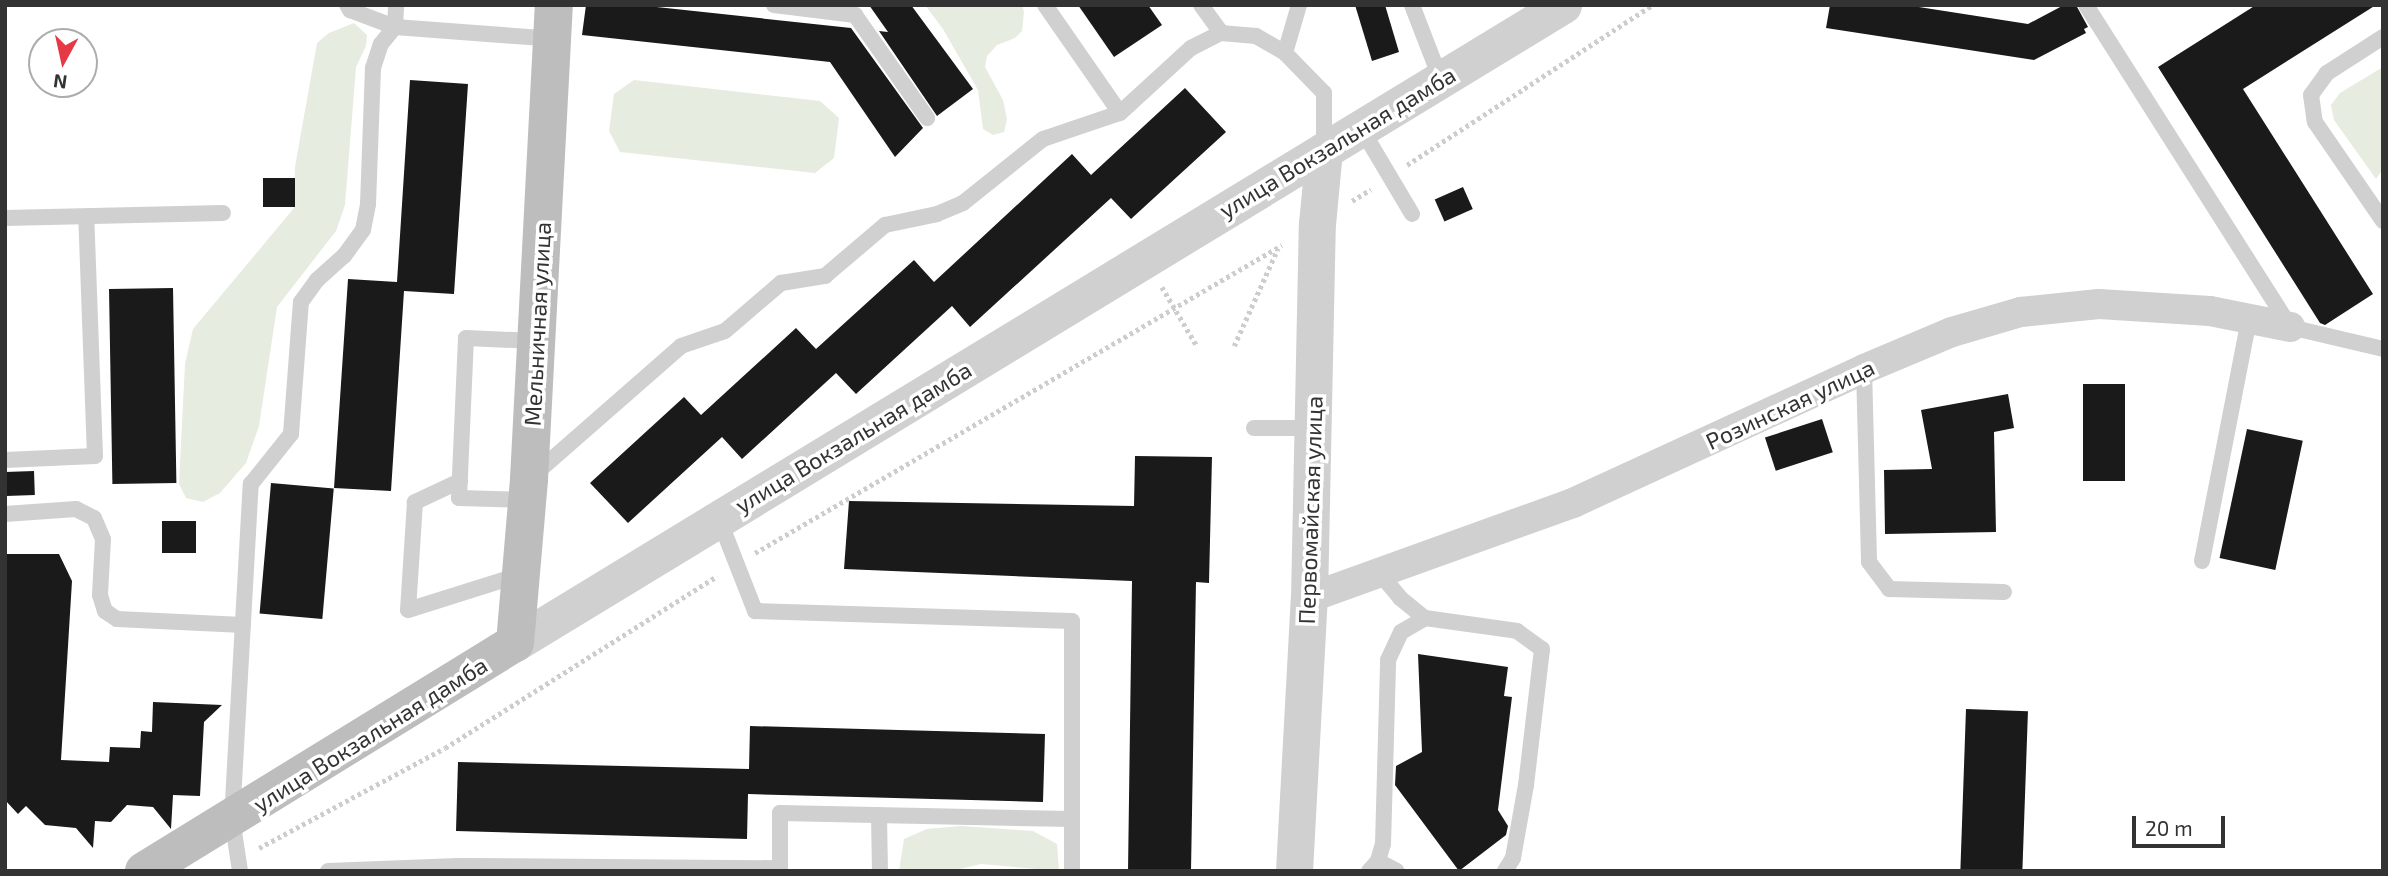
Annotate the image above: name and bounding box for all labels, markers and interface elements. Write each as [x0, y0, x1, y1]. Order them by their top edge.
north arrow [28, 28, 98, 98]
street label: улица Вокзальная дамба [1214, 60, 1460, 224]
text: N [52, 70, 69, 95]
street label: Мельничная улица [518, 221, 556, 427]
street label: Розинская улица [1701, 353, 1879, 455]
street label: улица Вокзальная дамба [730, 355, 976, 519]
street label: Первомайская улица [1292, 395, 1328, 625]
street label: улица Вокзальная дамба [248, 650, 492, 818]
scale bar [2136, 802, 2229, 846]
text: 20 m [2145, 815, 2193, 840]

